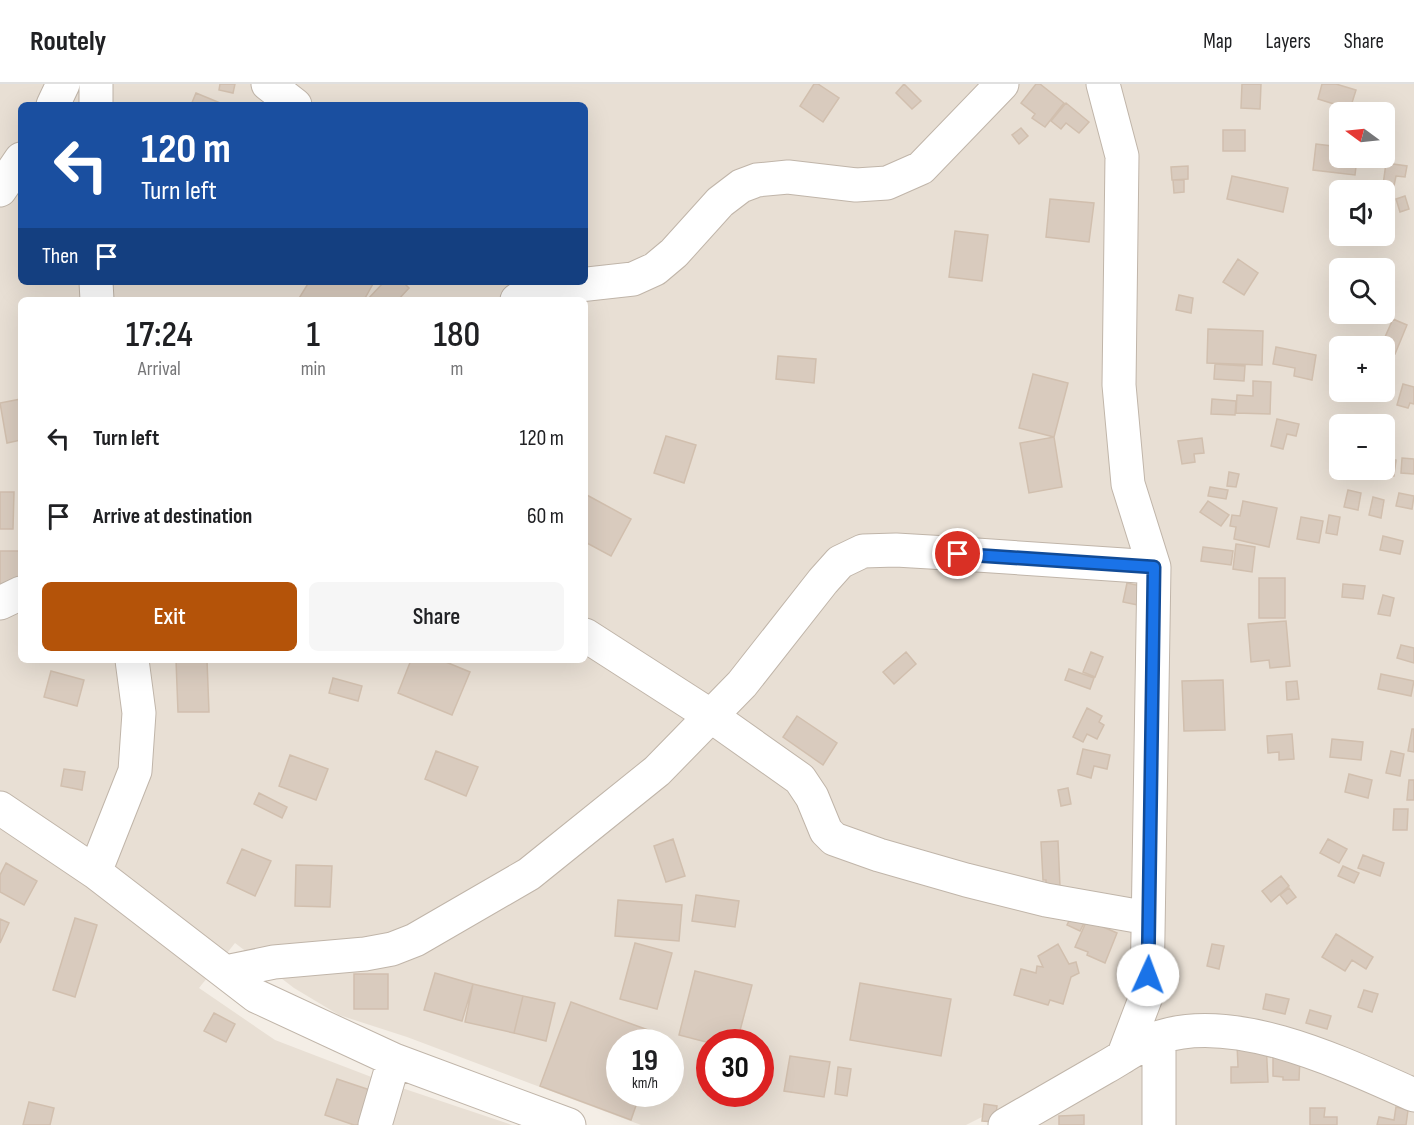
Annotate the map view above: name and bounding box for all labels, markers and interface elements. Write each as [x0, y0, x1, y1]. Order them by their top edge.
text: Routely [30, 25, 106, 58]
text: Map [1203, 29, 1232, 54]
text: Layers [1265, 29, 1311, 54]
text: Share [1344, 29, 1384, 54]
north arrow [1329, 102, 1395, 168]
map controls [1329, 102, 1395, 480]
text: 120 m [141, 124, 231, 175]
icon: left [42, 126, 120, 204]
text: Turn left [141, 175, 217, 207]
button: sound [1329, 180, 1395, 246]
icon: arrive [90, 240, 123, 273]
text: Then [42, 243, 78, 270]
button: search [1329, 258, 1395, 324]
text: 17:24 [126, 314, 193, 357]
text: 1 [306, 314, 320, 357]
text: 180 [434, 314, 480, 357]
button: + [1329, 336, 1395, 402]
text: Arrival [138, 357, 181, 381]
text: min [301, 357, 326, 381]
text: m [450, 357, 463, 381]
button: − [1329, 414, 1395, 480]
icon: left [42, 422, 75, 455]
text: Turn left [93, 425, 159, 452]
text: 120 m [520, 425, 564, 452]
icon: arrive [42, 500, 75, 533]
text: Arrive at destination [93, 503, 252, 530]
text: 60 m [527, 503, 564, 530]
pin [932, 528, 983, 579]
icon: arrive [941, 537, 974, 570]
button: Exit [42, 582, 297, 651]
button: Share [309, 582, 564, 651]
position arrow [1116, 943, 1180, 1007]
speed limit sign: 30 [696, 1029, 774, 1107]
text: 19 [632, 1043, 658, 1079]
text: km/h [632, 1074, 658, 1093]

